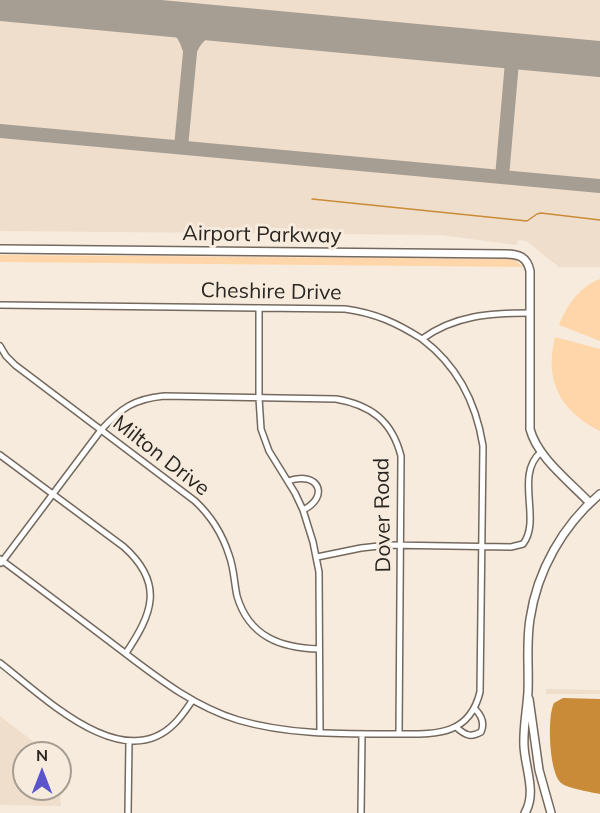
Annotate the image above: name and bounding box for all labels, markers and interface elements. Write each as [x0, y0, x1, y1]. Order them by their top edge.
street label: Airport Parkway [182, 221, 342, 249]
street label: Cheshire Drive [200, 278, 342, 306]
street label: Milton Drive [108, 410, 214, 502]
street label: Dover Road [369, 458, 397, 572]
north arrow [12, 741, 72, 801]
text: N [36, 745, 48, 765]

